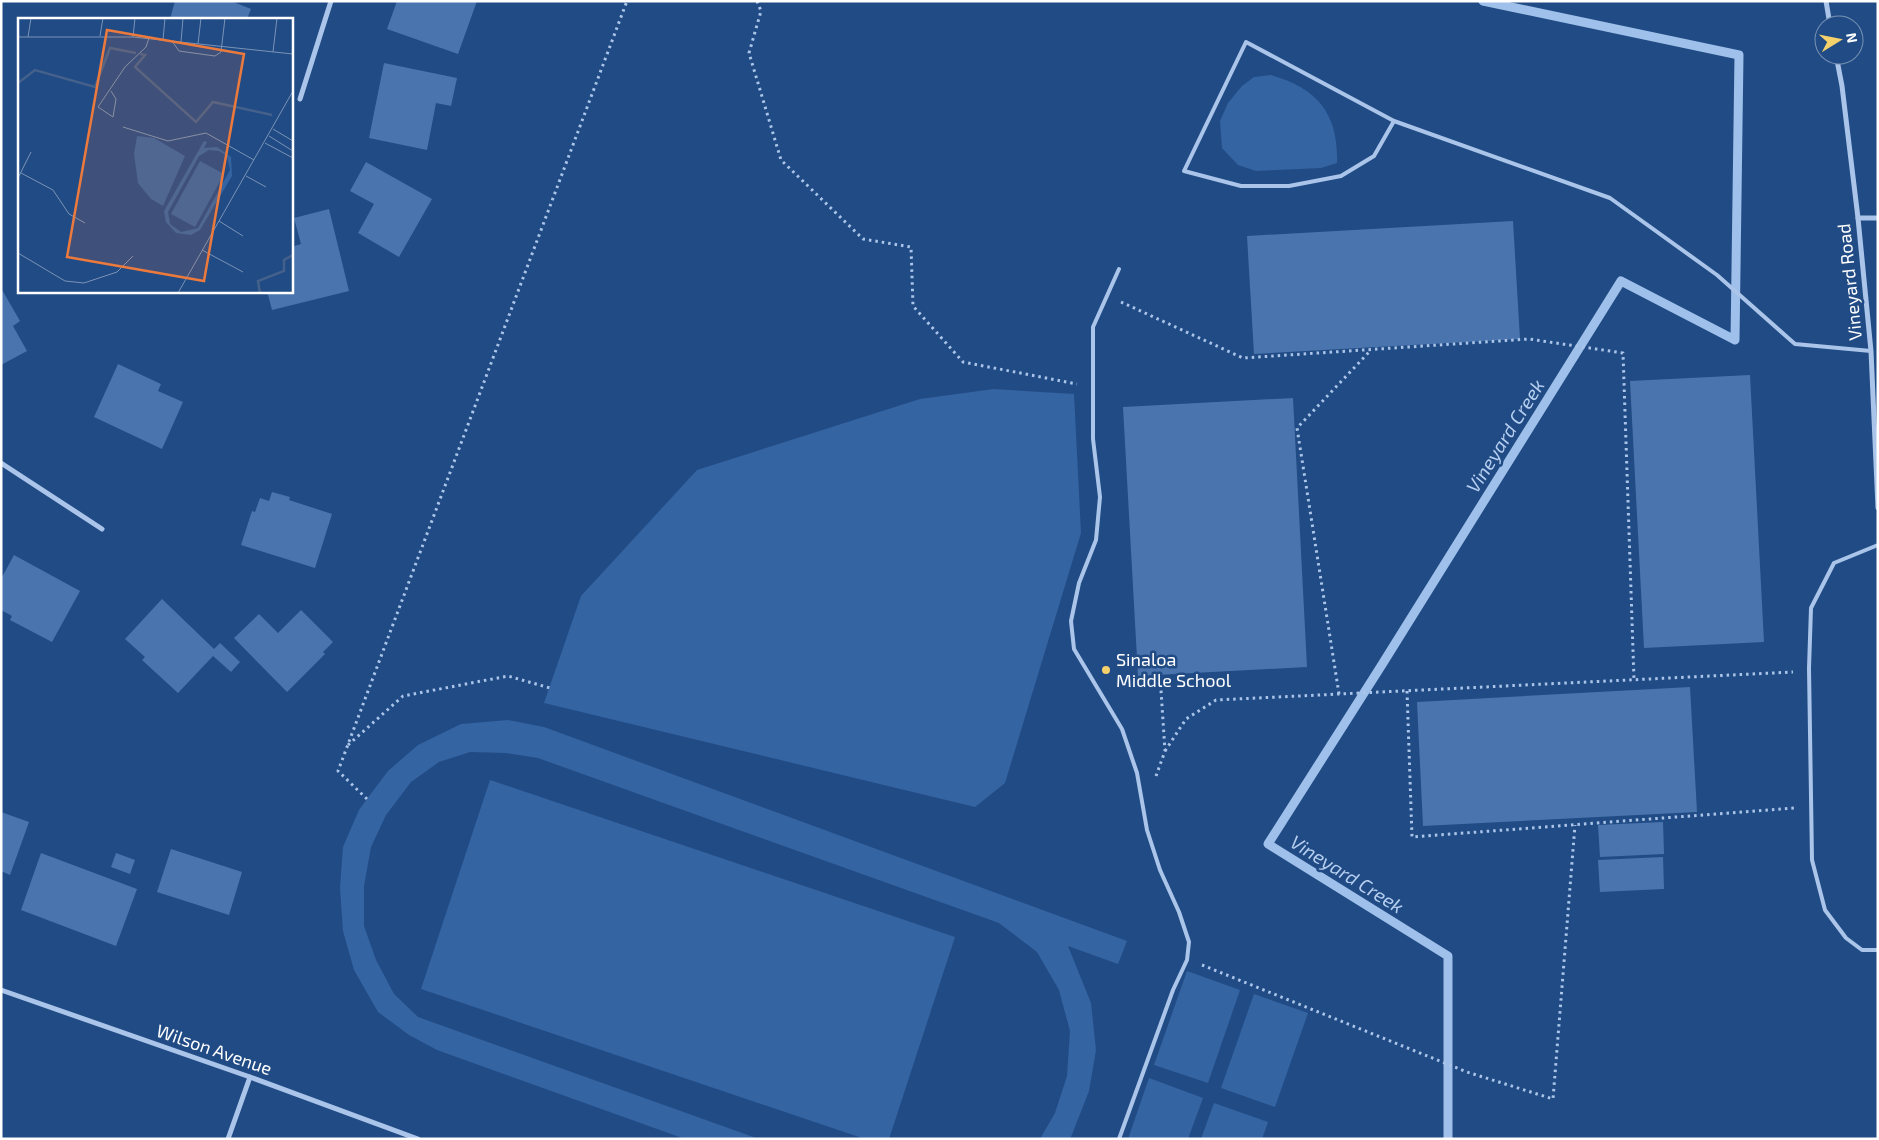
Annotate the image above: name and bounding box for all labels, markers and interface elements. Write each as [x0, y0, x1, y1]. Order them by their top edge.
north arrow [1814, 15, 1864, 65]
inset map [18, 18, 292, 292]
text: N [1843, 31, 1862, 44]
street label: Vineyard Road [1832, 222, 1866, 342]
water label: Vineyard Creek [1461, 375, 1550, 497]
place label: Sinaloa Middle School [1116, 648, 1232, 691]
marker: Sinaloa Middle School [1100, 664, 1112, 676]
water label: Vineyard Creek [1286, 830, 1408, 919]
street label: Wilson Avenue [154, 1019, 275, 1079]

